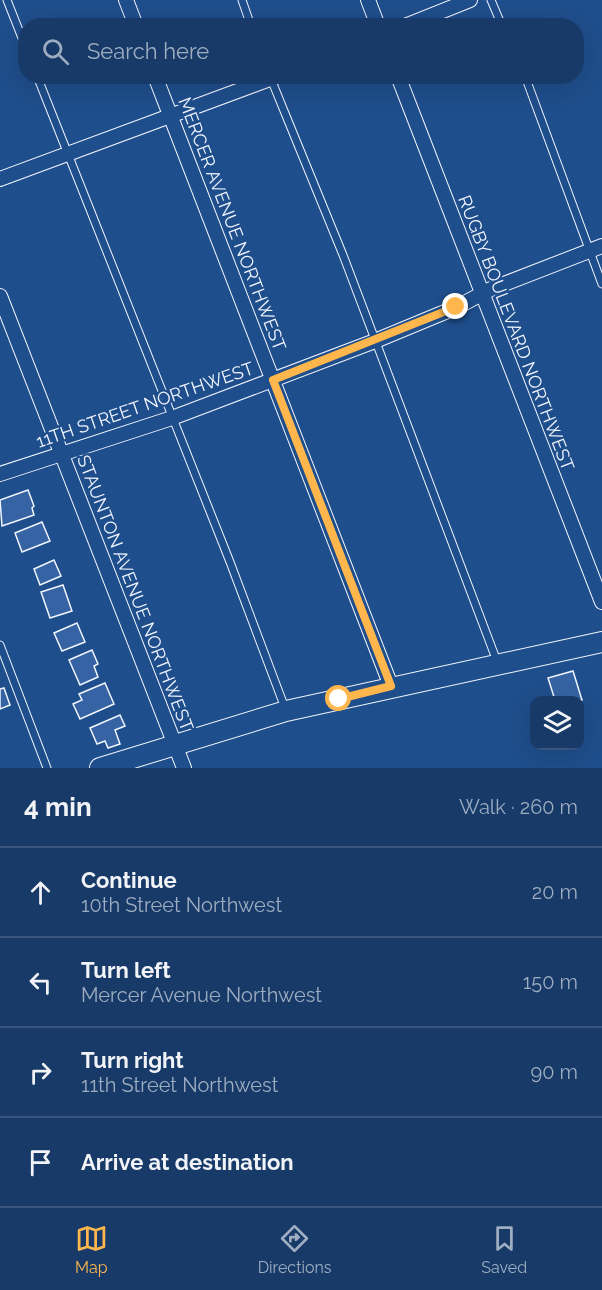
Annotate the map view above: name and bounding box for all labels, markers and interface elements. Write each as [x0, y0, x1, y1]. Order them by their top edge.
search box [18, 18, 584, 84]
icon: search [39, 35, 72, 68]
text: Search here [87, 38, 209, 64]
street label: MERCER AVENUE NORTHWEST [174, 94, 291, 354]
street label: RUGBY BOULEVARD NORTHWEST [454, 192, 579, 474]
route end [442, 293, 468, 319]
street label: 11TH STREET NORTHWEST [33, 357, 256, 452]
street label: STAUNTON AVENUE NORTHWEST [73, 452, 198, 734]
route start [325, 685, 351, 711]
map controls [530, 696, 584, 750]
button: layers [530, 696, 584, 750]
text: 4 min [24, 792, 92, 822]
text: Walk · 260 m [459, 795, 578, 819]
text: Continue [81, 867, 177, 893]
icon: ahead [24, 876, 57, 909]
text: 20 m [532, 880, 578, 904]
text: 10th Street Northwest [81, 893, 282, 917]
text: Turn left [81, 957, 171, 983]
icon: left [24, 966, 57, 999]
text: 150 m [523, 970, 578, 994]
text: Mercer Avenue Northwest [81, 983, 322, 1007]
text: Turn right [81, 1047, 184, 1073]
icon: right [24, 1056, 57, 1089]
text: 90 m [531, 1060, 578, 1084]
text: 11th Street Northwest [81, 1073, 278, 1097]
icon: arrive [24, 1146, 57, 1179]
text: Arrive at destination [81, 1149, 294, 1175]
tab: Map [75, 1222, 108, 1277]
tab: Directions [258, 1222, 332, 1277]
tab: Saved [481, 1222, 527, 1277]

